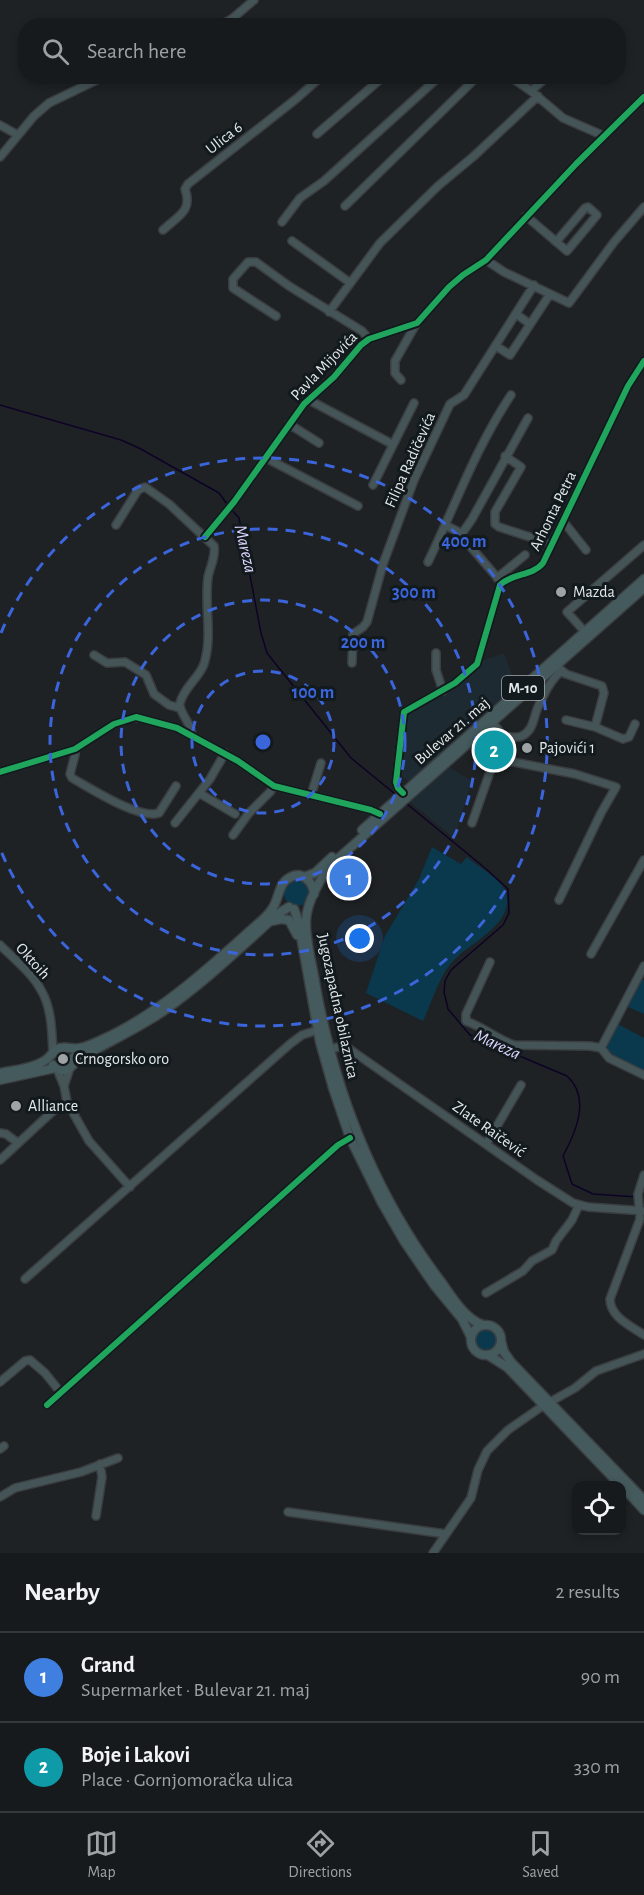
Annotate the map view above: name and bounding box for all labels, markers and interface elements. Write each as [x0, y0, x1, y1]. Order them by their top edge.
search box [18, 18, 626, 84]
icon: search [39, 35, 72, 68]
text: Search here [87, 40, 186, 62]
street label: Ulica 6 [203, 119, 245, 157]
street label: Pavla Mijovića [288, 329, 361, 404]
street label: Filipa Radičevića [382, 410, 438, 510]
street label: Arhonta Petra [527, 469, 579, 553]
water label: Mareza [231, 523, 259, 575]
text: 400 m [441, 533, 487, 551]
text: 300 m [392, 584, 436, 602]
place label: Mazda [573, 584, 615, 600]
marker: Mazda [554, 585, 568, 599]
text: 200 m [341, 634, 385, 652]
road number: M-10 [502, 676, 544, 700]
text: 100 m [292, 684, 334, 702]
street label: Bulevar 21. maj [411, 693, 493, 769]
pin: 2 [474, 728, 514, 772]
centre of rings [253, 732, 273, 752]
place label: Pajovići 1 [539, 740, 595, 757]
marker: Pajovići 1 [520, 741, 534, 755]
pin: 1 [330, 856, 368, 900]
your location [345, 924, 374, 953]
street label: Jugozapadna obilaznica [315, 932, 361, 1080]
street label: Oktoih [13, 940, 53, 982]
water label: Mareza [471, 1026, 523, 1064]
place label: Crnogorsko oro [75, 1051, 169, 1067]
marker: Crnogorsko oro [56, 1052, 70, 1066]
place label: Alliance [28, 1098, 78, 1114]
street label: Zlate Raičević [450, 1098, 528, 1160]
marker: Alliance [9, 1099, 23, 1113]
map controls [572, 1481, 626, 1535]
button: locate [572, 1481, 626, 1535]
text: Nearby [24, 1579, 100, 1605]
text: 2 results [556, 1582, 620, 1602]
text: Grand [81, 1654, 135, 1676]
text: 1 [40, 1667, 47, 1687]
text: 90 m [581, 1667, 620, 1687]
text: Supermarket · Bulevar 21. maj [81, 1680, 310, 1700]
text: Boje i Lakovi [81, 1744, 190, 1766]
text: 2 [39, 1757, 48, 1777]
text: 330 m [574, 1757, 620, 1777]
text: Place · Gornjomoračka ulica [81, 1770, 293, 1790]
tab: Map [85, 1827, 118, 1882]
tab: Directions [288, 1827, 352, 1882]
tab: Saved [522, 1827, 559, 1882]

